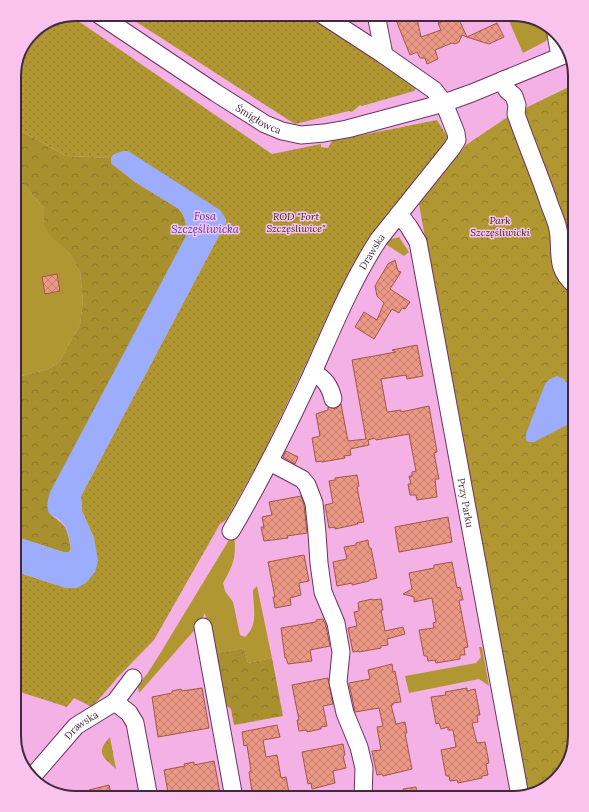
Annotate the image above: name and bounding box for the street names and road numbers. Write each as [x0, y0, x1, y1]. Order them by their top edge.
street label: Śmigłowca [234, 101, 283, 137]
street label: Drawska [356, 231, 387, 272]
street label: Przy Parku [455, 477, 477, 529]
street label: Drawska [61, 708, 100, 742]

